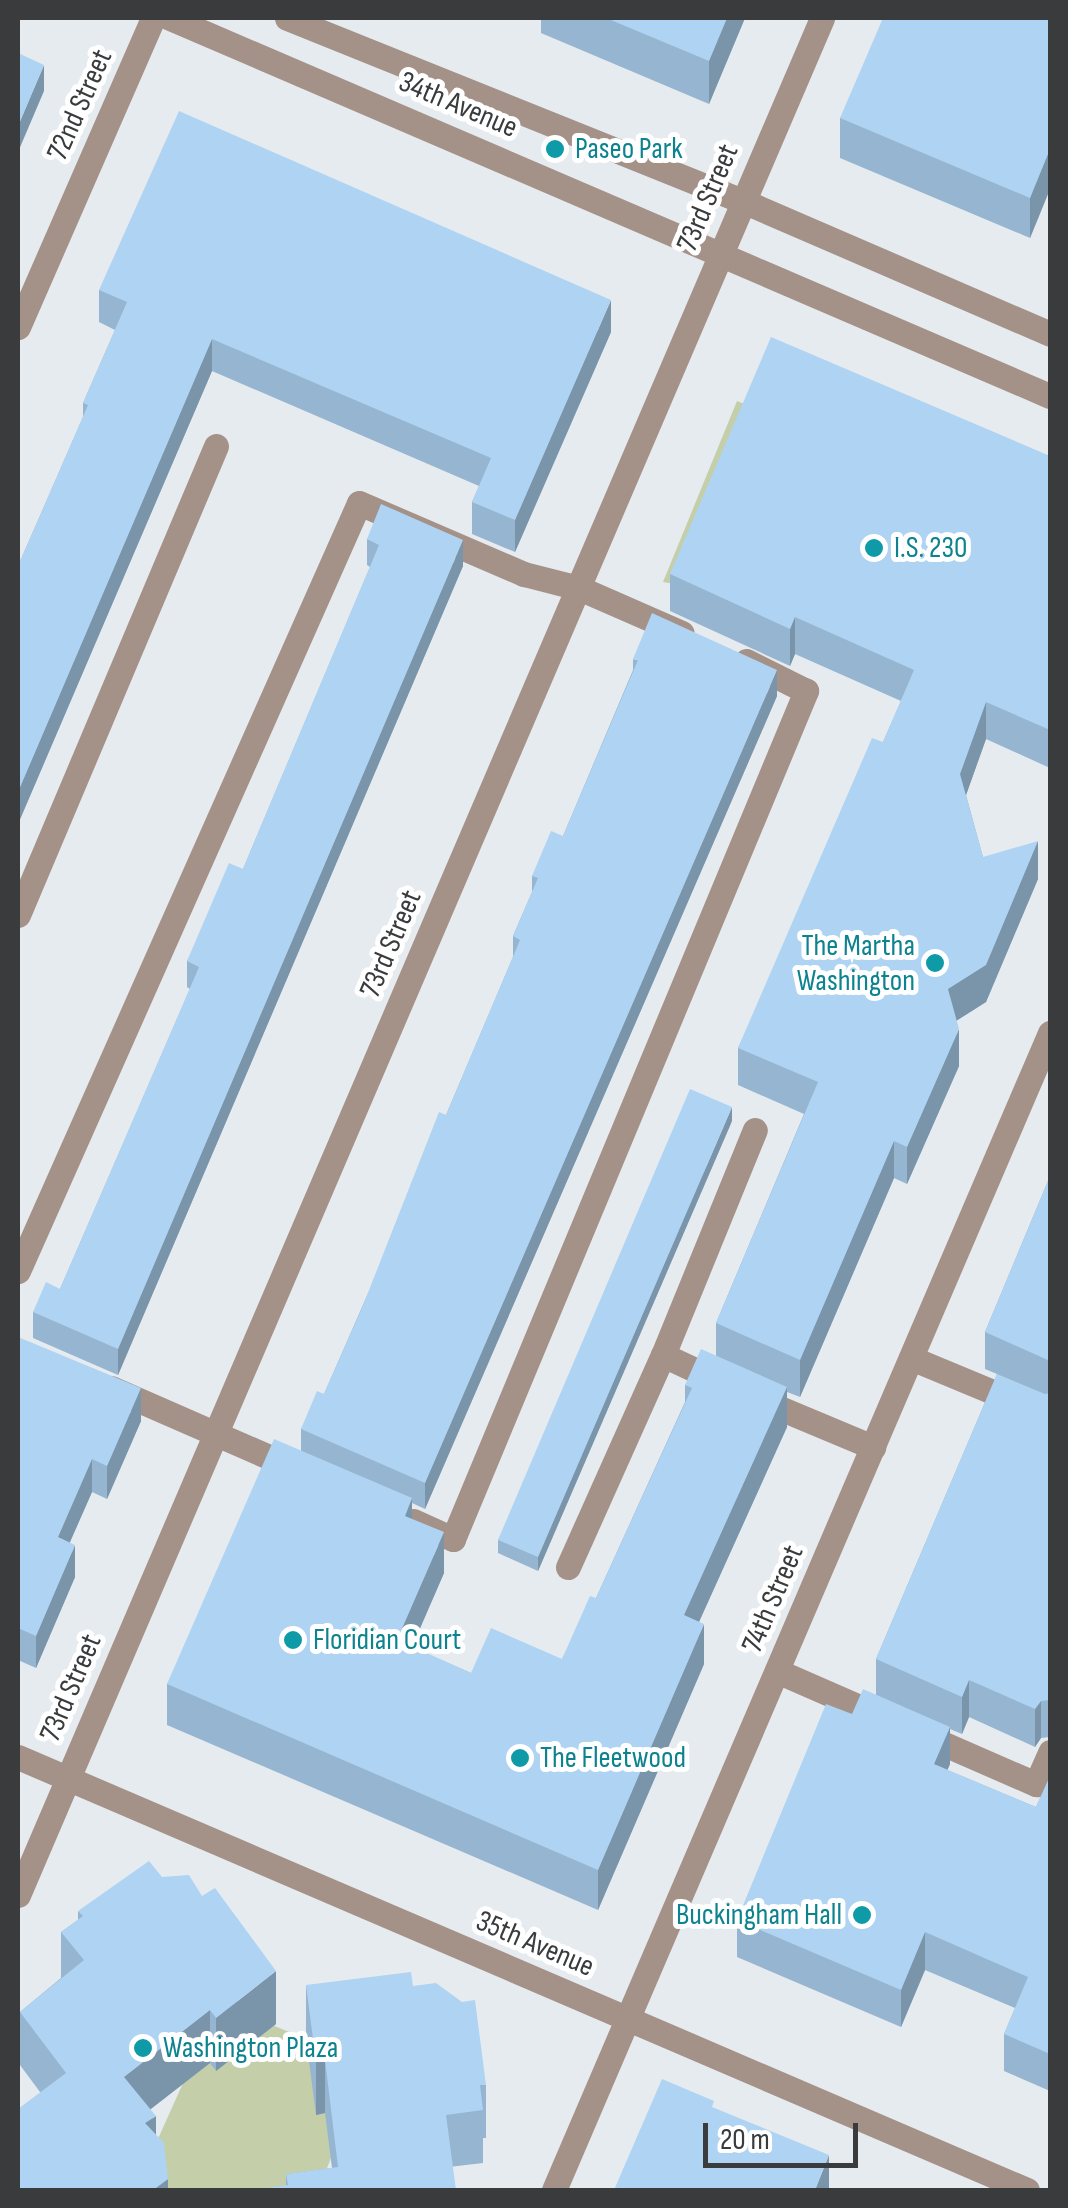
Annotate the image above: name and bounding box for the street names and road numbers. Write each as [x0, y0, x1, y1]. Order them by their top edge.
street label: 72nd Street [40, 44, 120, 166]
street label: 34th Avenue [393, 64, 523, 146]
street label: 73rd Street [669, 139, 747, 257]
street label: 73rd Street [352, 885, 430, 1003]
street label: 74th Street [734, 1540, 812, 1658]
street label: 73rd Street [32, 1629, 110, 1747]
street label: 35th Avenue [471, 1903, 599, 1985]

